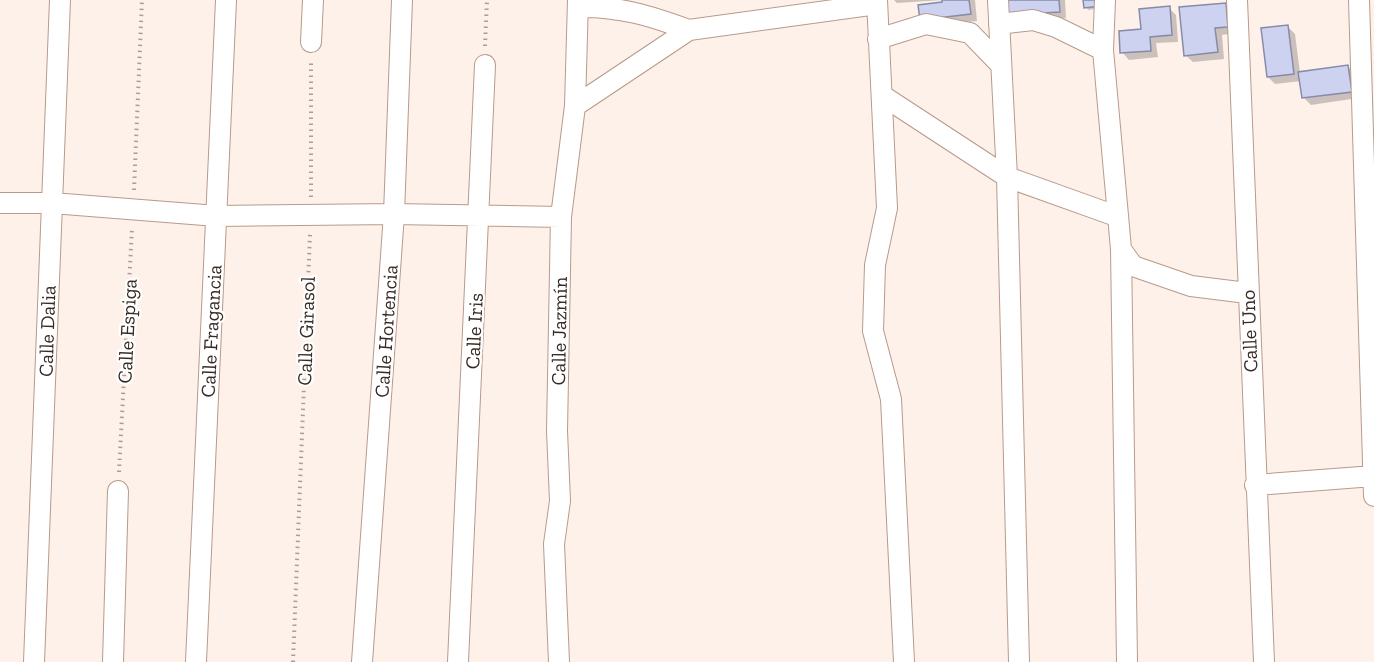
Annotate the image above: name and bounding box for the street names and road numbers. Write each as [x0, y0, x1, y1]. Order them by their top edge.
street label: Calle Hortencia [369, 263, 403, 398]
street label: Calle Fragancia [196, 264, 226, 398]
street label: Calle Girasol [292, 276, 320, 386]
street label: Calle Jazmín [546, 276, 572, 386]
street label: Calle Espiga [112, 278, 142, 384]
street label: Calle Dalia [33, 285, 61, 377]
street label: Calle Uno [1236, 289, 1262, 373]
street label: Calle Iris [460, 292, 488, 370]

